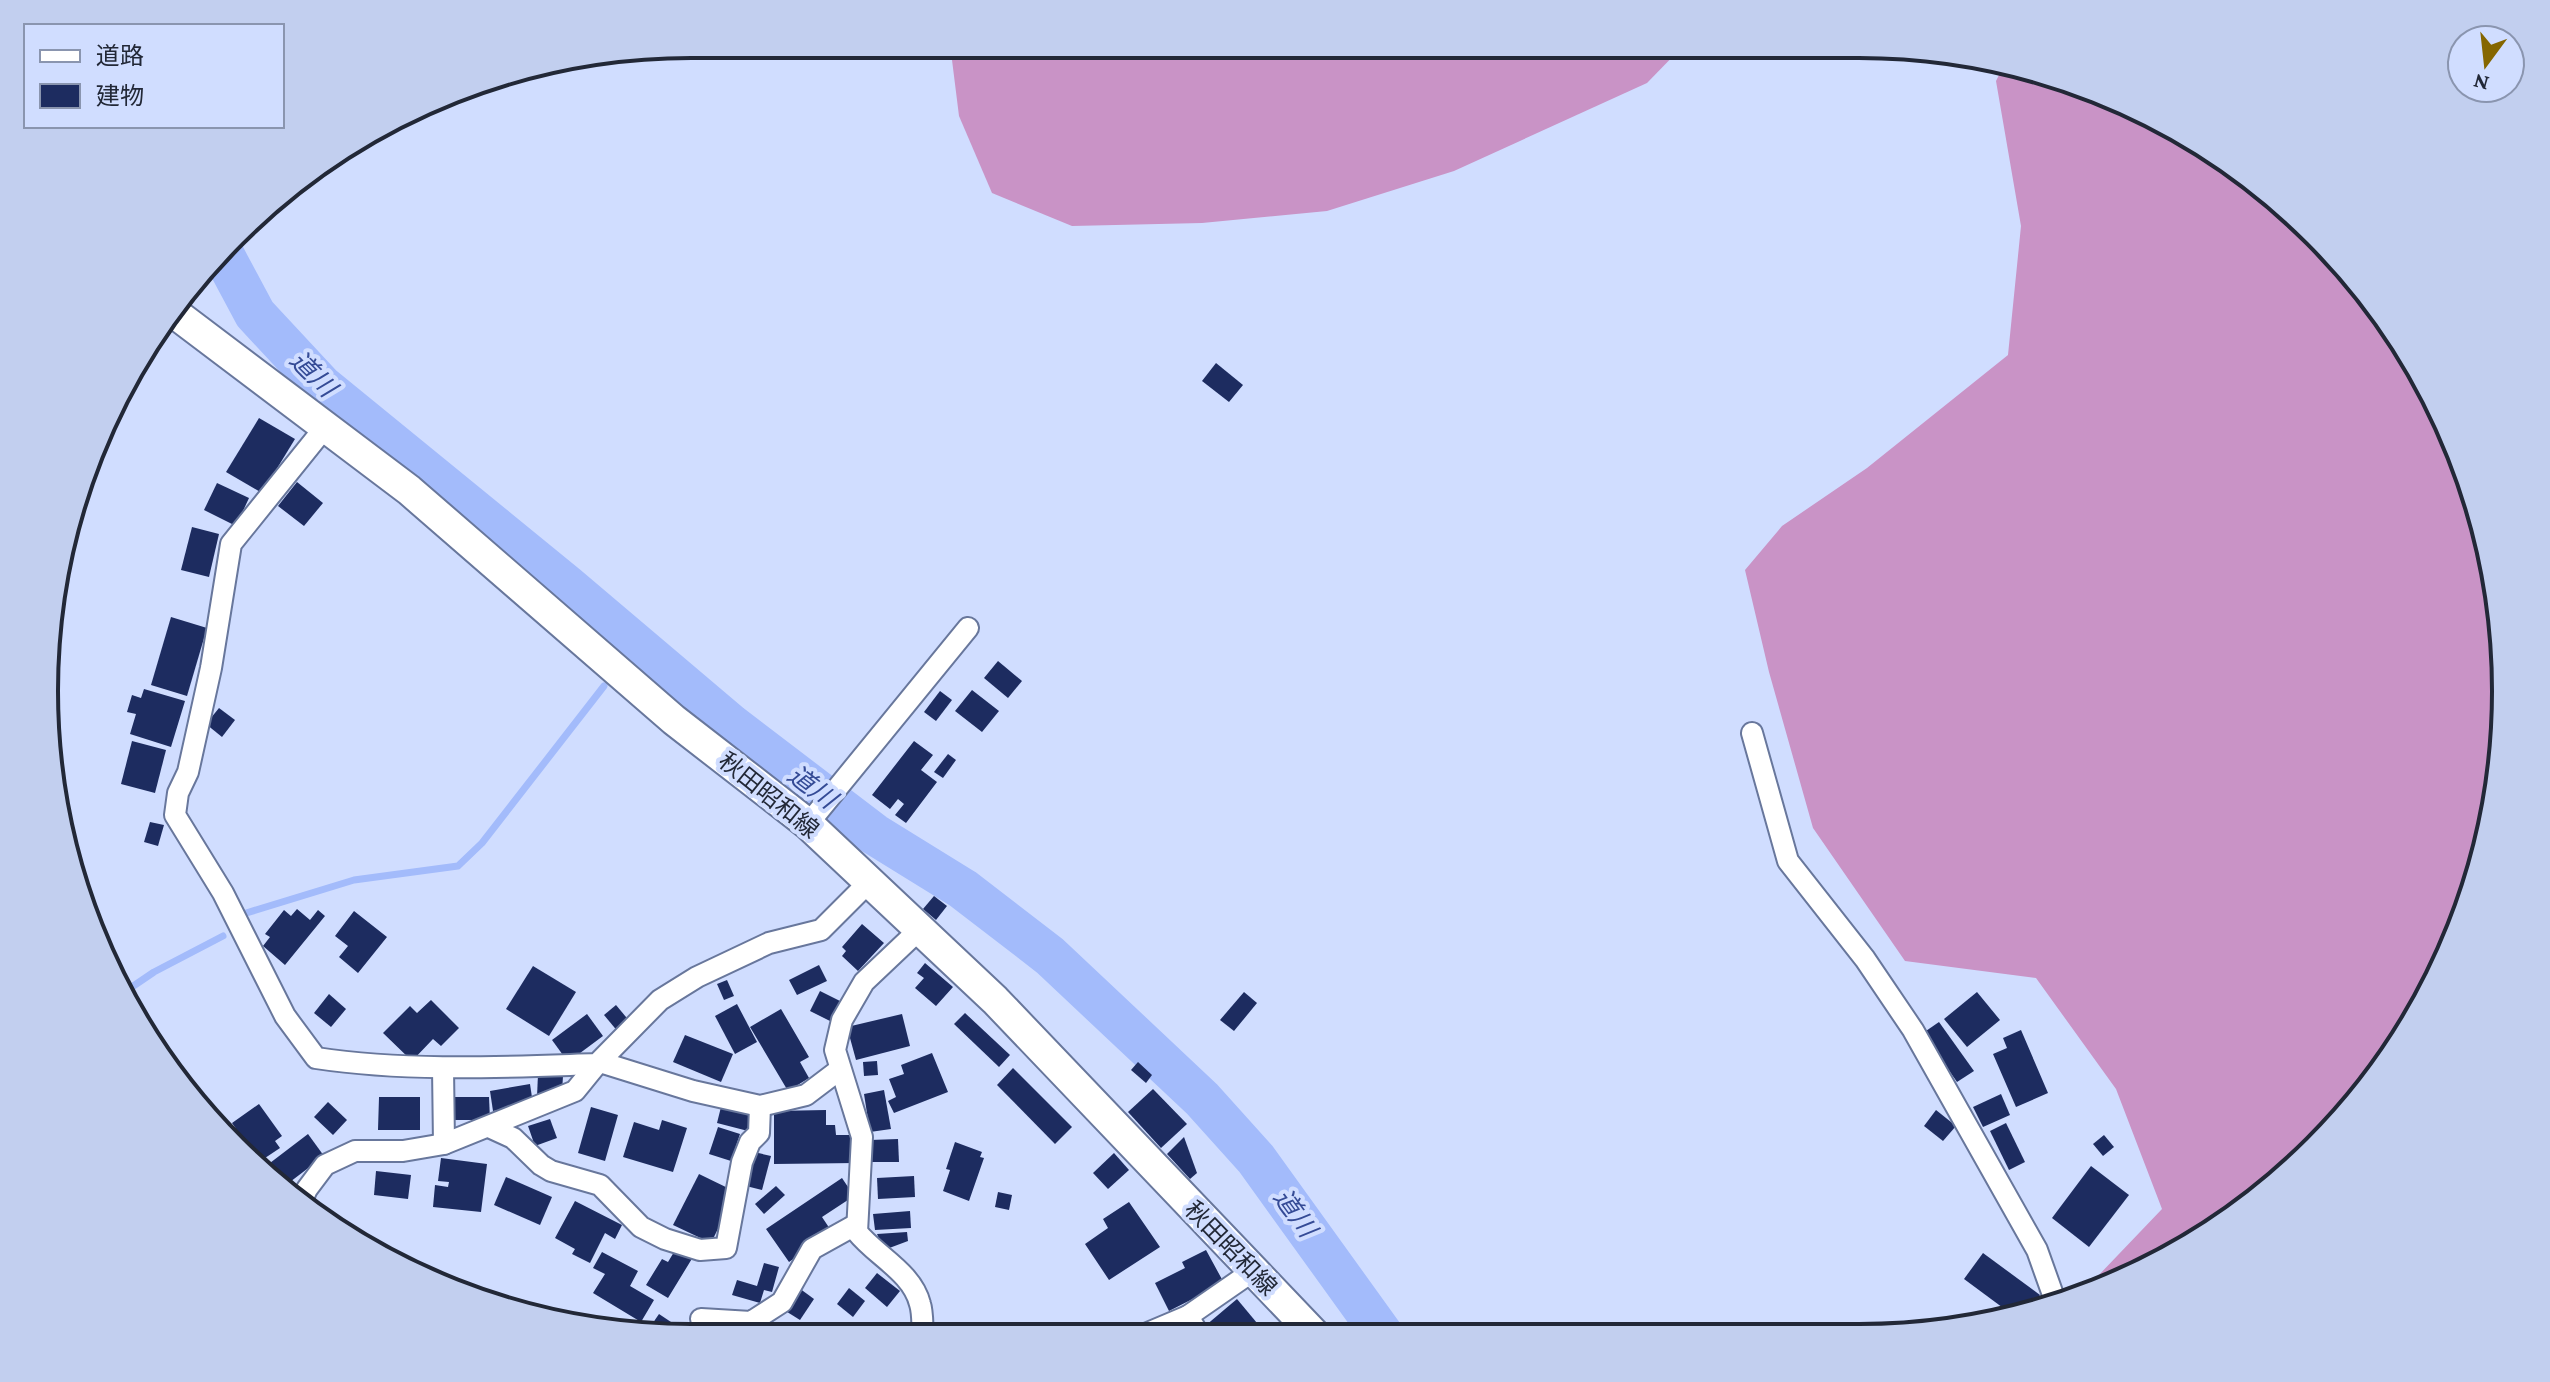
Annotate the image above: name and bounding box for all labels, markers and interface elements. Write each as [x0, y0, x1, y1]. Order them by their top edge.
legend [24, 24, 284, 128]
north arrow [2446, 24, 2526, 104]
text: 道路 [96, 42, 144, 69]
text: N [2470, 69, 2491, 97]
text: 建物 [96, 82, 144, 109]
water label: 道川 [284, 345, 344, 405]
street label: 秋田昭和線 [714, 747, 824, 843]
water label: 道川 [783, 760, 844, 816]
water label: 道川 [1268, 1183, 1324, 1245]
street label: 秋田昭和線 [1180, 1195, 1282, 1301]

